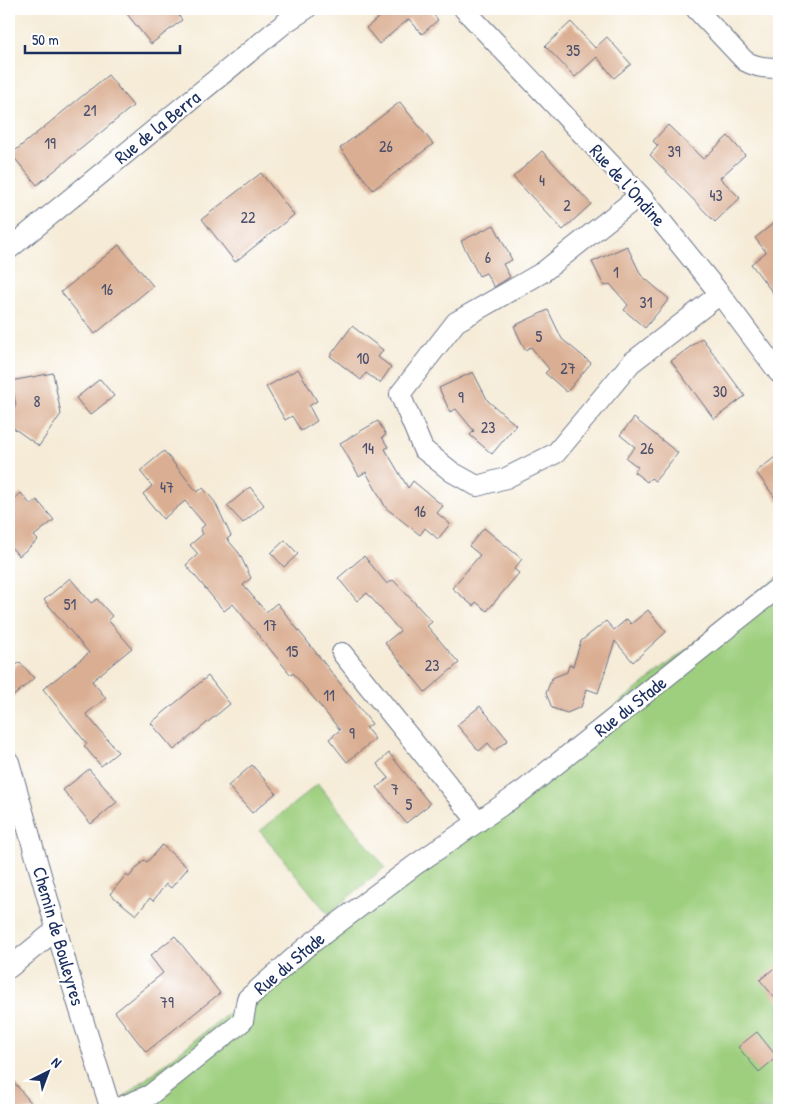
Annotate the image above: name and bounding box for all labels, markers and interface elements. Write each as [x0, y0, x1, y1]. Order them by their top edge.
scale bar [25, 22, 180, 54]
text: 50 m [32, 29, 59, 50]
house number: 35 [566, 39, 580, 61]
street label: Rue de la Berra [109, 84, 206, 170]
house number: 21 [83, 99, 97, 121]
house number: 19 [44, 132, 56, 154]
house number: 26 [379, 135, 393, 157]
street label: Rue de l'Ondine [584, 138, 672, 232]
house number: 39 [667, 140, 681, 162]
house number: 4 [539, 169, 545, 191]
house number: 43 [709, 184, 723, 206]
house number: 2 [563, 194, 571, 216]
house number: 22 [241, 206, 256, 228]
house number: 6 [485, 246, 491, 268]
house number: 1 [613, 261, 619, 283]
house number: 16 [101, 278, 113, 300]
house number: 31 [640, 291, 653, 313]
house number: 5 [536, 325, 543, 347]
house number: 10 [357, 347, 369, 369]
house number: 27 [560, 357, 576, 379]
house number: 30 [713, 380, 727, 402]
house number: 9 [458, 386, 464, 408]
house number: 8 [34, 390, 41, 412]
house number: 23 [481, 416, 495, 438]
house number: 14 [362, 437, 374, 459]
house number: 26 [640, 437, 654, 459]
house number: 47 [160, 476, 174, 498]
house number: 16 [414, 500, 426, 522]
house number: 51 [64, 593, 76, 615]
house number: 17 [263, 614, 277, 636]
house number: 15 [286, 640, 299, 662]
house number: 23 [425, 654, 439, 676]
street label: Rue du Stade [588, 669, 672, 742]
house number: 11 [323, 684, 335, 706]
house number: 9 [349, 722, 355, 744]
house number: 7 [391, 778, 399, 800]
house number: 5 [406, 793, 413, 815]
street label: Chemin de Bouleyres [27, 864, 91, 1008]
street label: Rue du Stade [248, 925, 330, 1000]
house number: 79 [160, 991, 174, 1013]
north arrow [22, 1046, 72, 1096]
text: N [48, 1052, 67, 1072]

